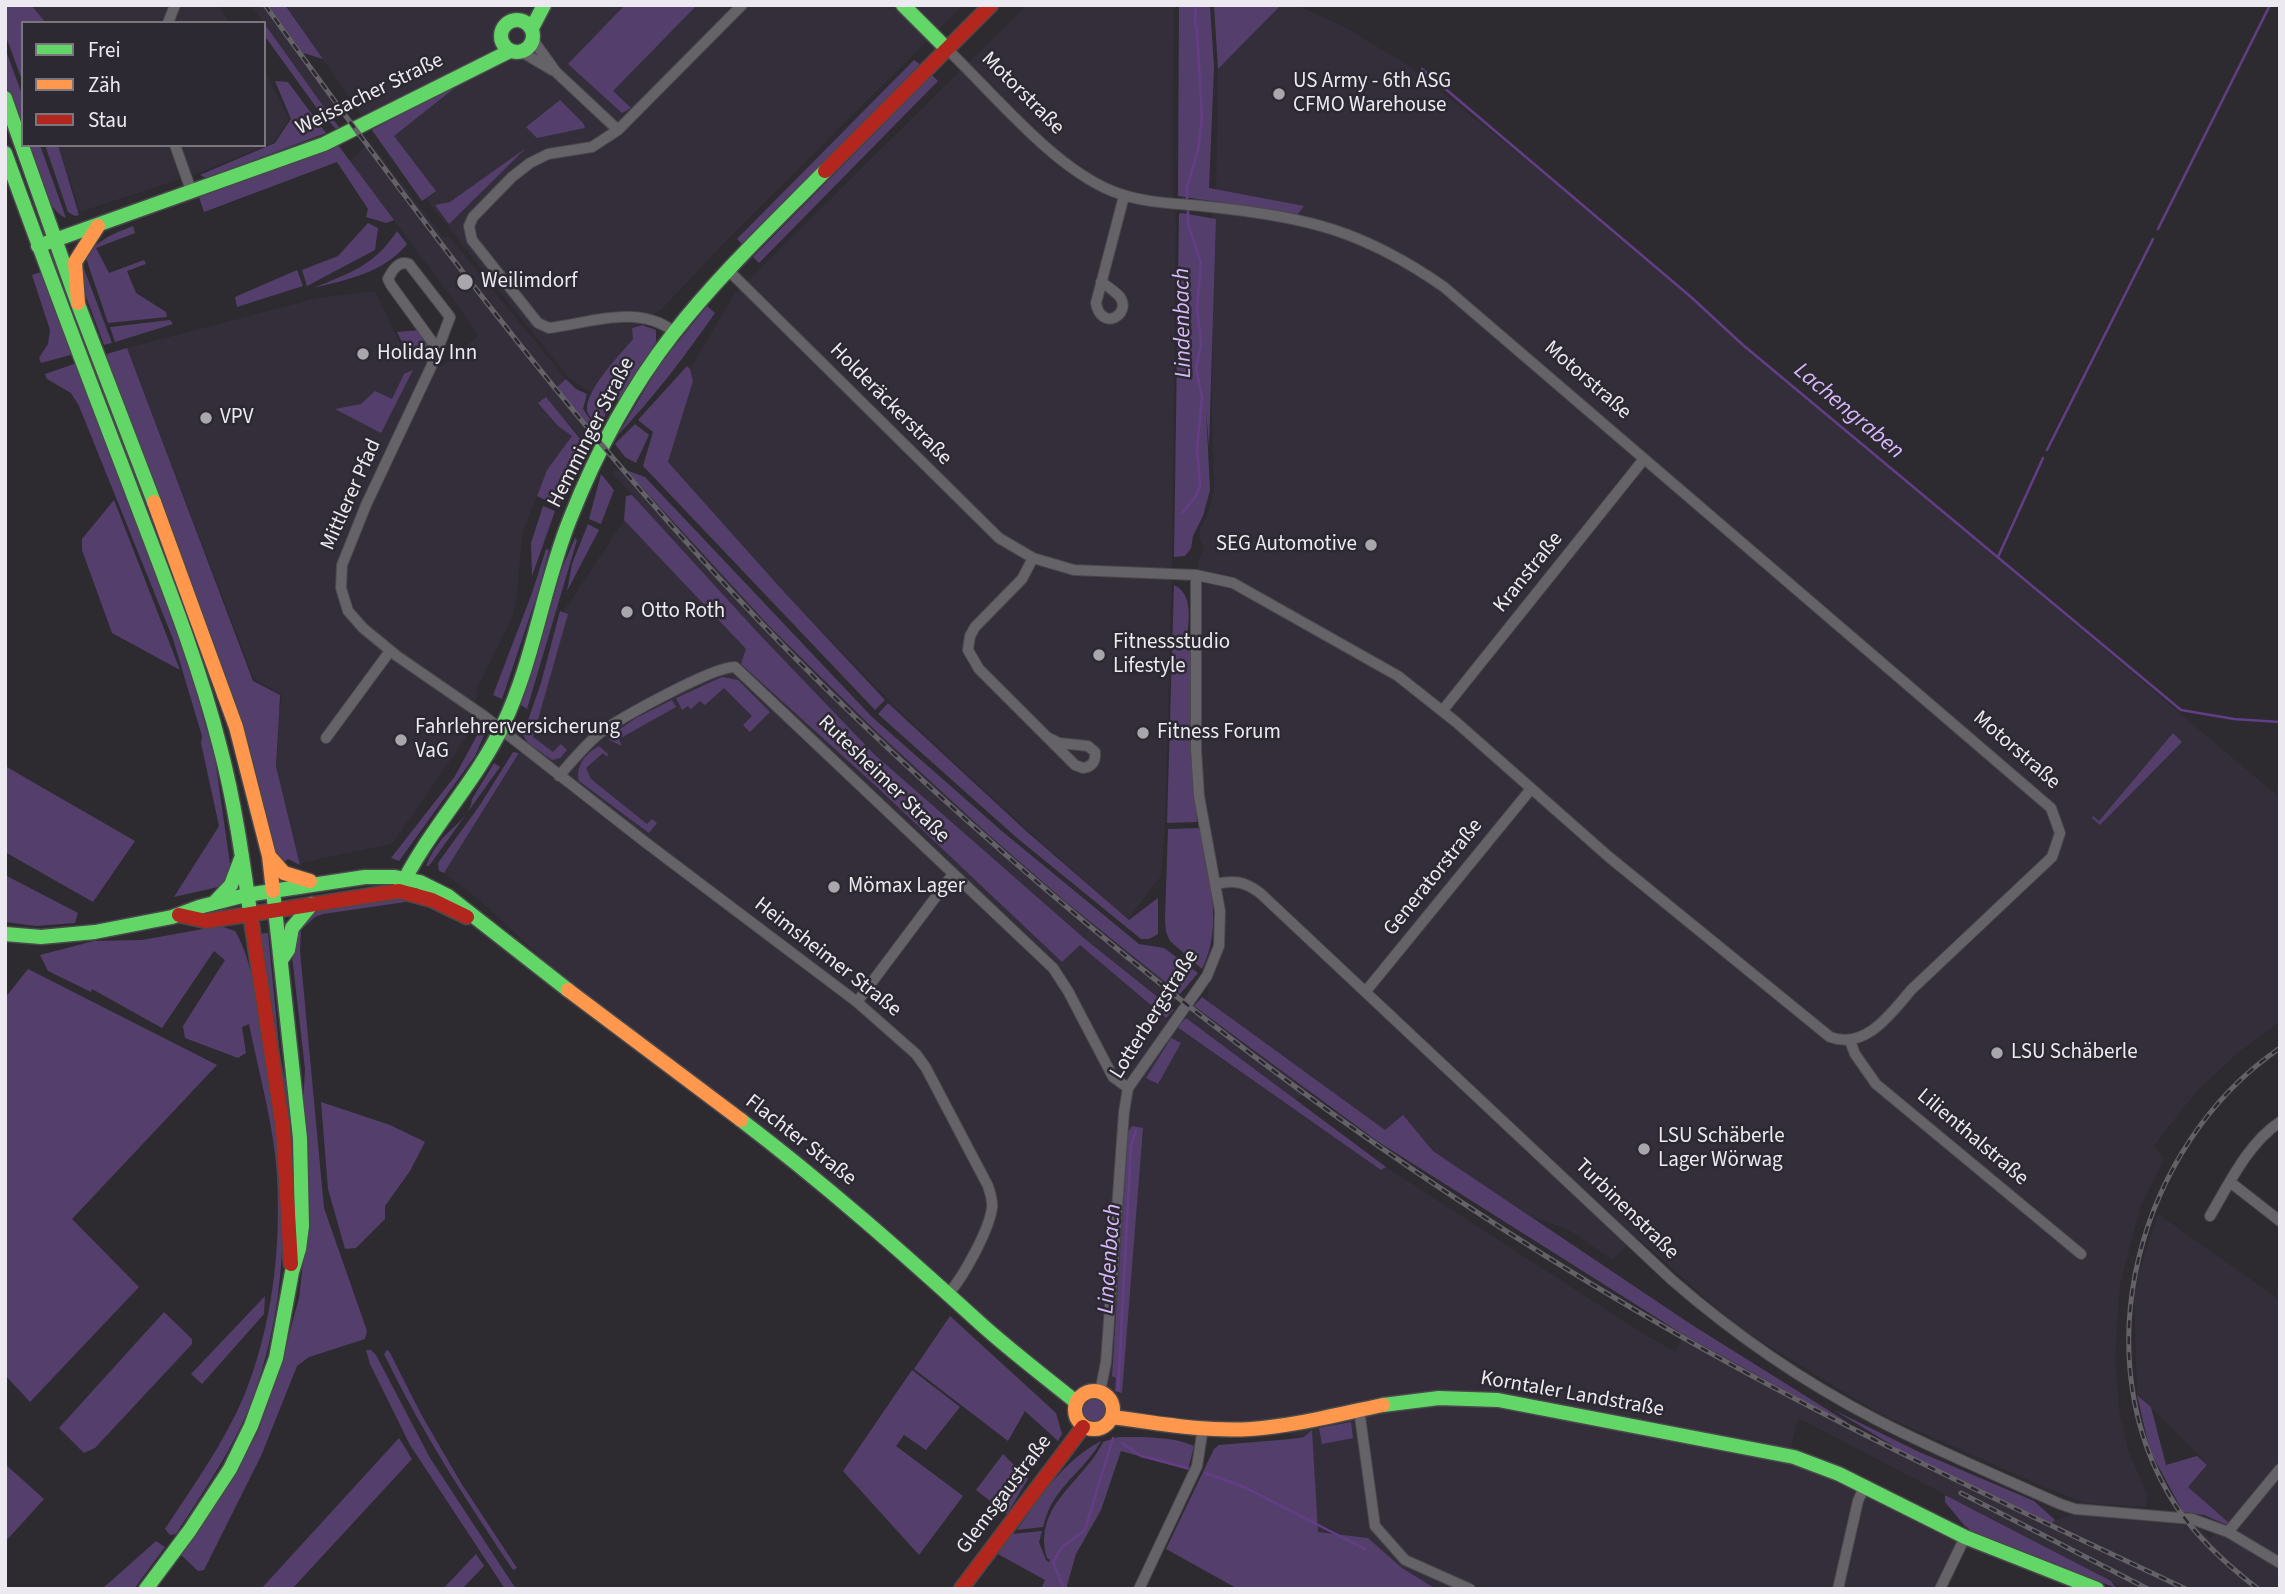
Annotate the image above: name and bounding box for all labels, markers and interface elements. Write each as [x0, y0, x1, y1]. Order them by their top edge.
legend [21, 21, 266, 147]
text: Frei [88, 35, 121, 65]
street label: Motorstraße [975, 47, 1069, 141]
street label: Weissacher Straße [292, 48, 448, 142]
place label: US Army - 6th ASG CFMO Warehouse [1293, 69, 1451, 119]
text: Zäh [88, 70, 121, 100]
marker: US Army - 6th ASG CFMO Warehouse [1271, 86, 1287, 102]
text: Stau [88, 105, 127, 135]
water label: Lindenbach [1169, 268, 1199, 378]
place label: Weilimdorf [481, 269, 577, 295]
marker: Weilimdorf [455, 272, 475, 292]
street label: Motorstraße [1538, 336, 1636, 426]
street label: Holderäckerstraße [824, 339, 956, 471]
place label: Holiday Inn [377, 341, 477, 367]
marker: Holiday Inn [355, 346, 371, 362]
street label: Hemminger Straße [543, 354, 641, 512]
water label: Lachengraben [1787, 358, 1909, 466]
place label: VPV [220, 405, 254, 431]
marker: VPV [198, 410, 214, 426]
street label: Mittlerer Pfad [316, 436, 388, 554]
street label: Kranstraße [1489, 528, 1569, 618]
place label: SEG Automotive [1216, 532, 1357, 558]
marker: SEG Automotive [1363, 537, 1379, 553]
place label: Otto Roth [641, 599, 725, 625]
marker: Otto Roth [619, 604, 635, 620]
place label: Fitnessstudio Lifestyle [1113, 630, 1230, 680]
marker: Fitnessstudio Lifestyle [1091, 647, 1107, 663]
street label: Motorstraße [1967, 706, 2065, 796]
street label: Rutesheimer Straße [812, 711, 954, 849]
place label: Fahrlehrerversicherung VaG [415, 715, 620, 765]
place label: Fitness Forum [1157, 720, 1281, 746]
marker: Fitness Forum [1135, 725, 1151, 741]
marker: Fahrlehrerversicherung VaG [393, 732, 409, 748]
street label: Generatorstraße [1379, 814, 1489, 942]
place label: Mömax Lager [848, 874, 965, 900]
marker: Mömax Lager [826, 879, 842, 895]
street label: Heimsheimer Straße [749, 893, 905, 1023]
street label: Lotterbergstraße [1105, 946, 1205, 1084]
place label: LSU Schäberle [2011, 1040, 2138, 1066]
marker: LSU Schäberle [1989, 1045, 2005, 1061]
street label: Lilienthalstraße [1911, 1084, 2033, 1192]
street label: Flachter Straße [740, 1090, 860, 1192]
place label: LSU Schäberle Lager Wörwag [1658, 1124, 1785, 1174]
marker: LSU Schäberle Lager Wörwag [1636, 1141, 1652, 1157]
street label: Turbinenstraße [1569, 1154, 1683, 1266]
water label: Lindenbach [1093, 1203, 1129, 1315]
street label: Korntaler Landstraße [1478, 1366, 1666, 1424]
street label: Glemsgaustraße [952, 1430, 1058, 1560]

